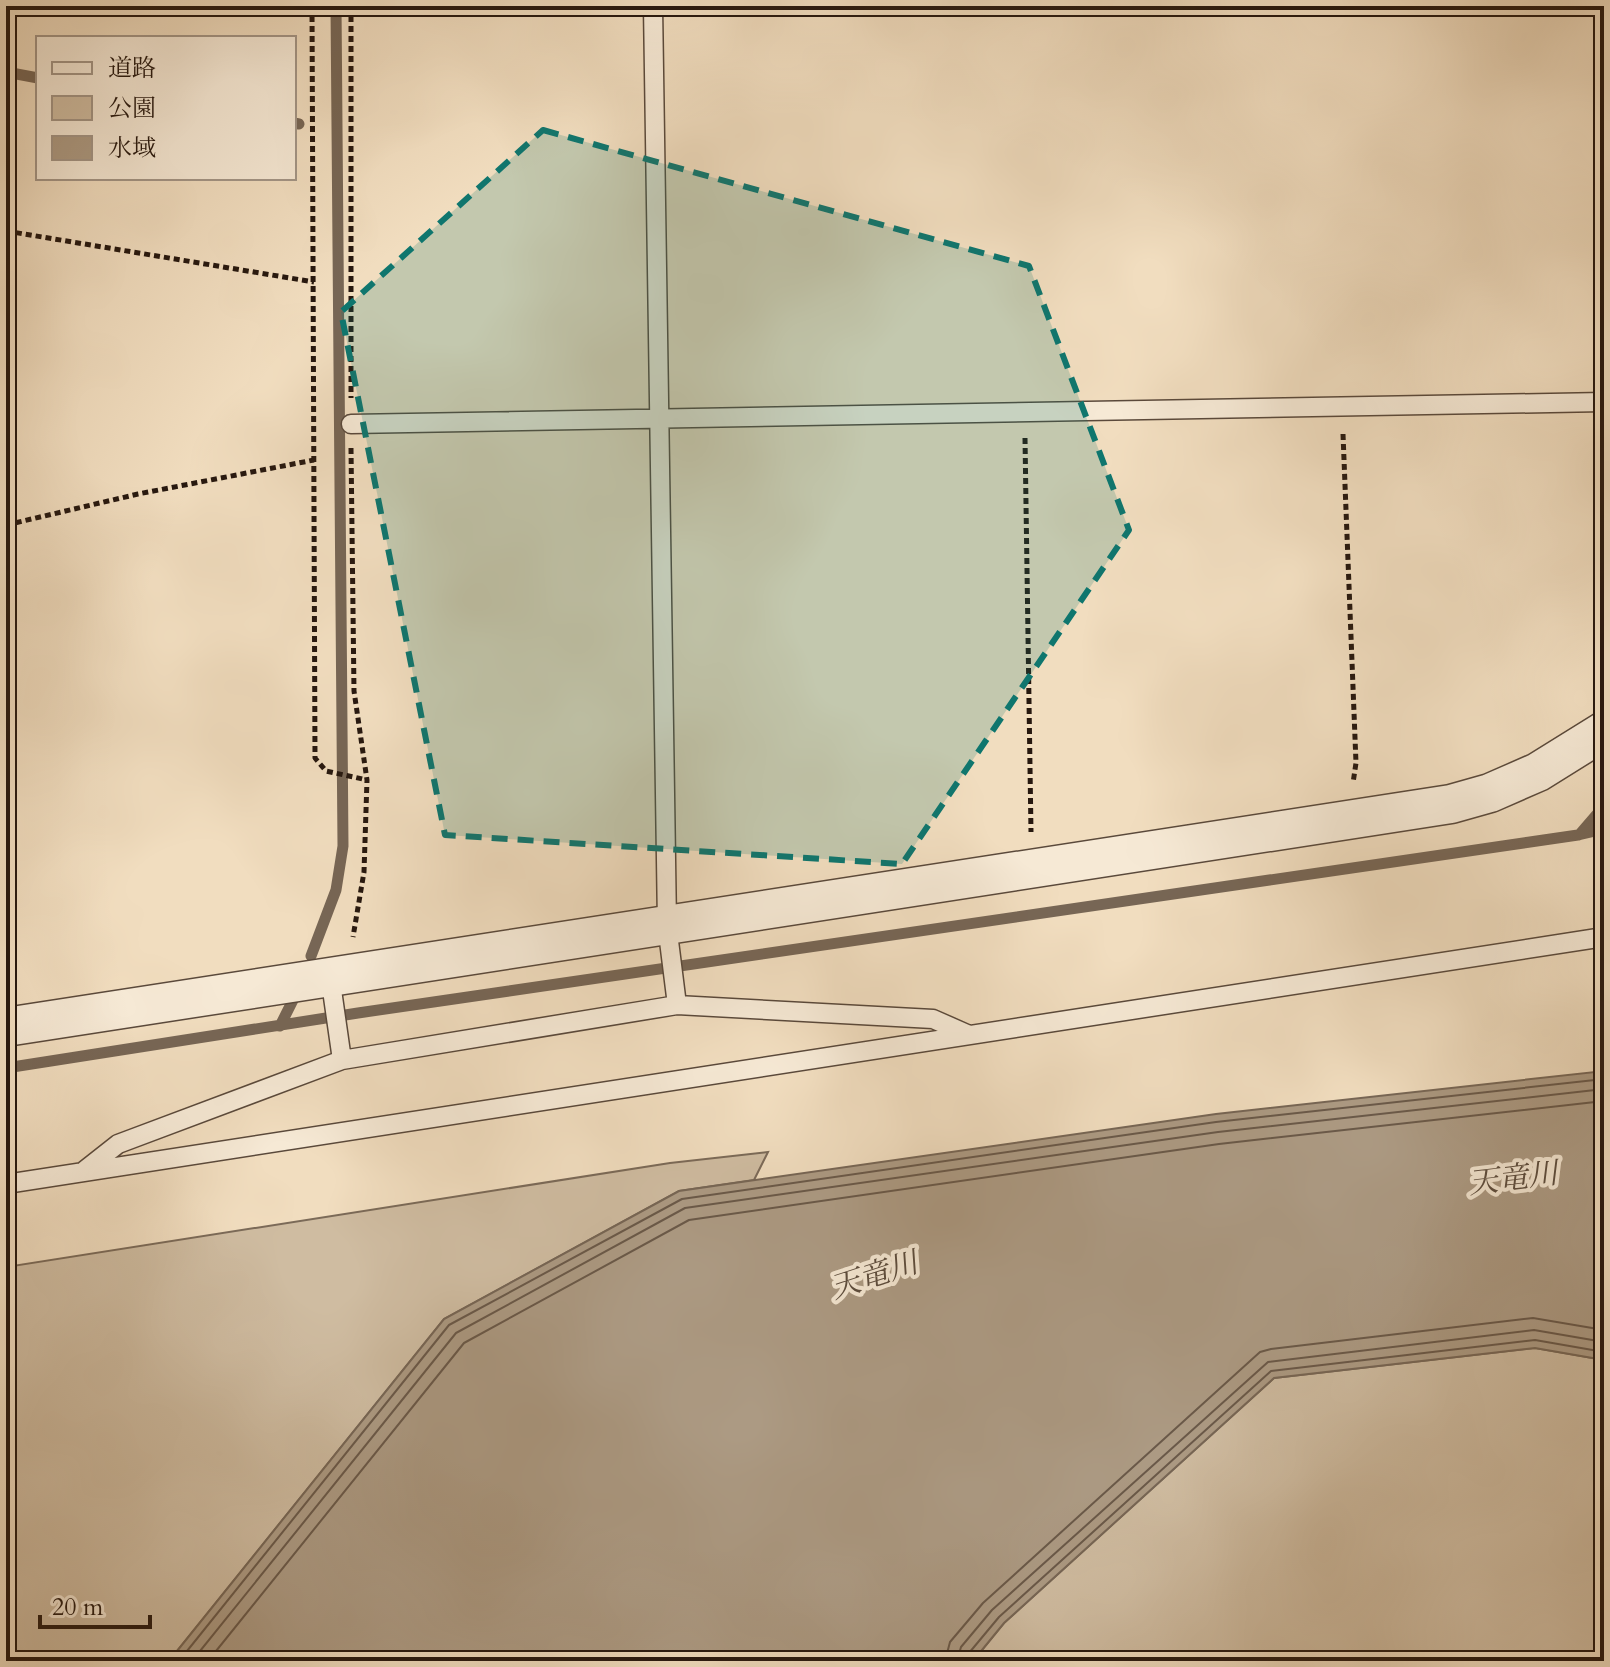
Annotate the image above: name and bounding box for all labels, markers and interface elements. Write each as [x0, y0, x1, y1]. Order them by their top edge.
legend [36, 36, 296, 180]
text: 道路 [108, 52, 156, 85]
text: 公園 [108, 92, 156, 125]
text: 水域 [108, 132, 156, 165]
water label: 天竜川 [1466, 1152, 1563, 1204]
water label: 天竜川 [825, 1241, 926, 1309]
scale bar [40, 1579, 150, 1629]
text: 20 m [52, 1591, 104, 1624]

